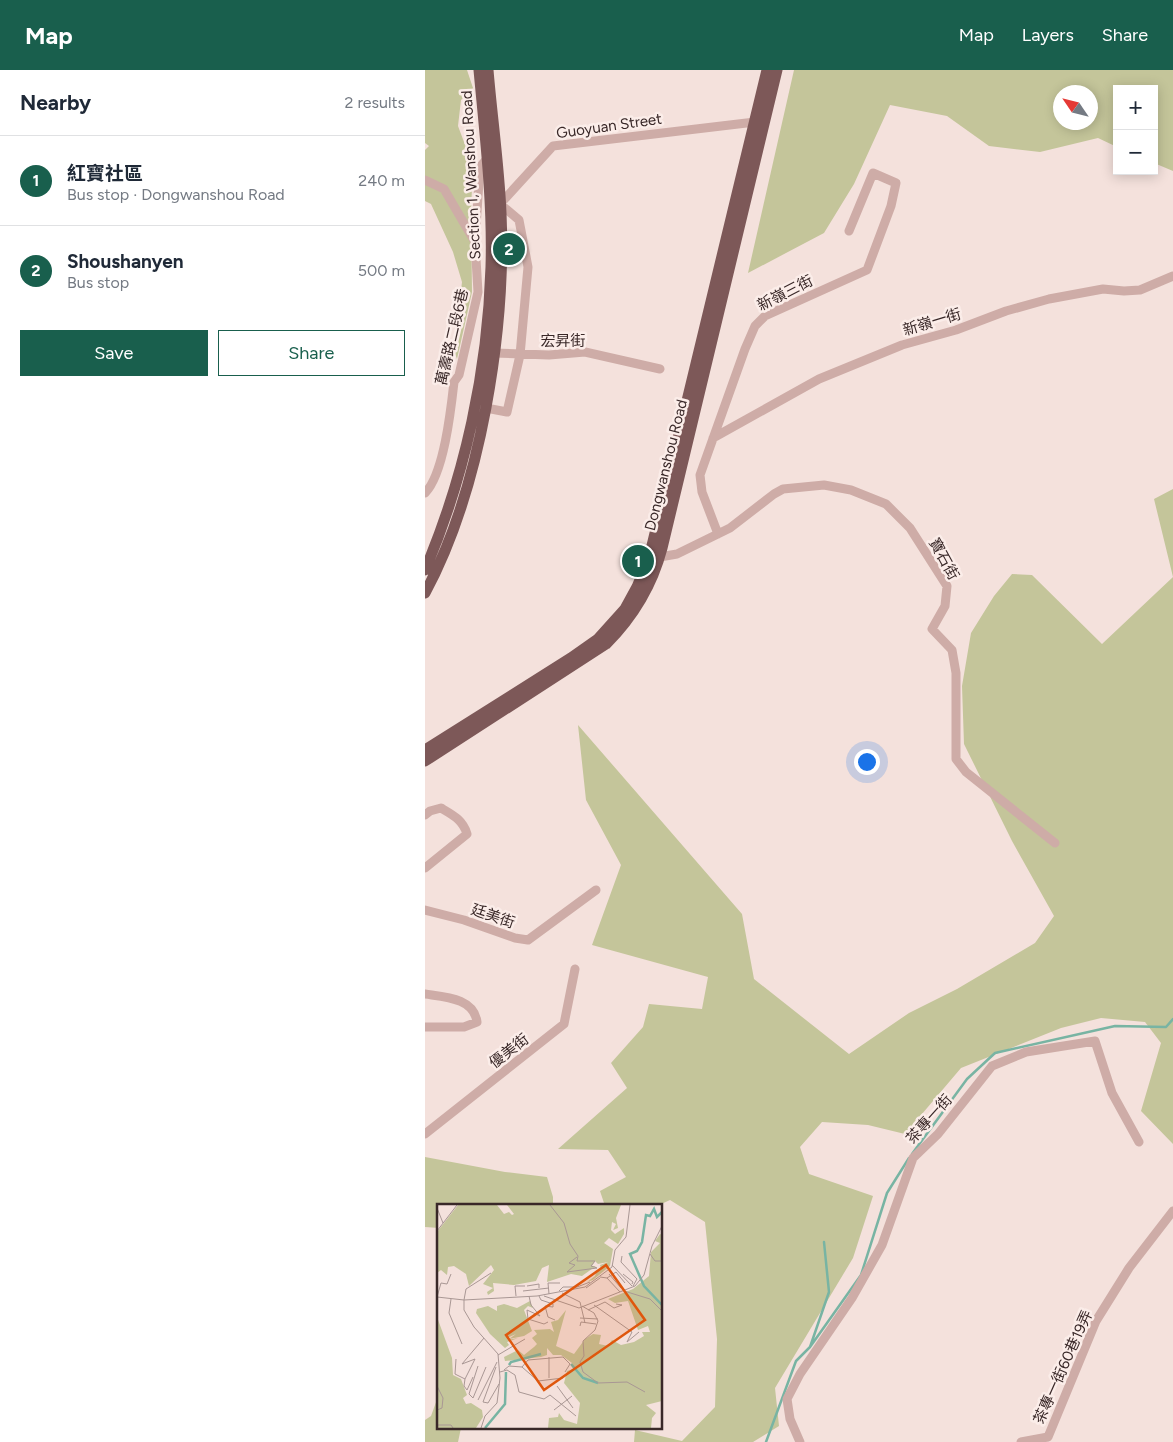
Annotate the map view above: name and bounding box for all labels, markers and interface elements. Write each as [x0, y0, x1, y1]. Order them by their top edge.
text: Map [25, 21, 73, 50]
text: Map [959, 24, 994, 46]
text: Layers [1022, 24, 1074, 46]
text: Share [1102, 24, 1148, 46]
north arrow [1053, 85, 1098, 130]
map controls [1113, 85, 1158, 175]
button: + [1113, 85, 1158, 130]
text: Nearby [20, 90, 91, 115]
street label: Section 1, Wanshou Road [458, 90, 484, 260]
text: 2 results [345, 93, 405, 112]
street label: Guoyuan Street [555, 110, 663, 142]
button: − [1113, 130, 1158, 175]
text: 紅寶社區 [67, 162, 143, 185]
text: 1 [33, 171, 39, 190]
text: 240 m [358, 171, 405, 190]
text: Bus stop · Dongwanshou Road [67, 185, 285, 204]
pin: 2 [493, 230, 525, 268]
text: Shoushanyen [67, 250, 184, 273]
text: 2 [31, 261, 41, 280]
text: 500 m [358, 261, 405, 280]
street label: 新嶺三街 [754, 271, 816, 315]
text: Bus stop [67, 273, 129, 292]
street label: 萬壽路二段6巷 [432, 287, 472, 387]
street label: 新嶺一街 [901, 305, 963, 339]
button: Save [20, 330, 208, 376]
button: Share [218, 330, 405, 376]
street label: 宏昇街 [540, 332, 586, 350]
street label: Dongwanshou Road [641, 398, 691, 532]
street label: 寶石街 [925, 535, 963, 583]
pin: 1 [622, 542, 654, 580]
your location [854, 749, 880, 775]
street label: 廷美街 [469, 900, 517, 932]
street label: 優美街 [486, 1030, 532, 1072]
street label: 茶專一街 [902, 1091, 956, 1147]
inset map [437, 1204, 663, 1430]
street label: 茶專一街60巷19弄 [1030, 1307, 1096, 1427]

